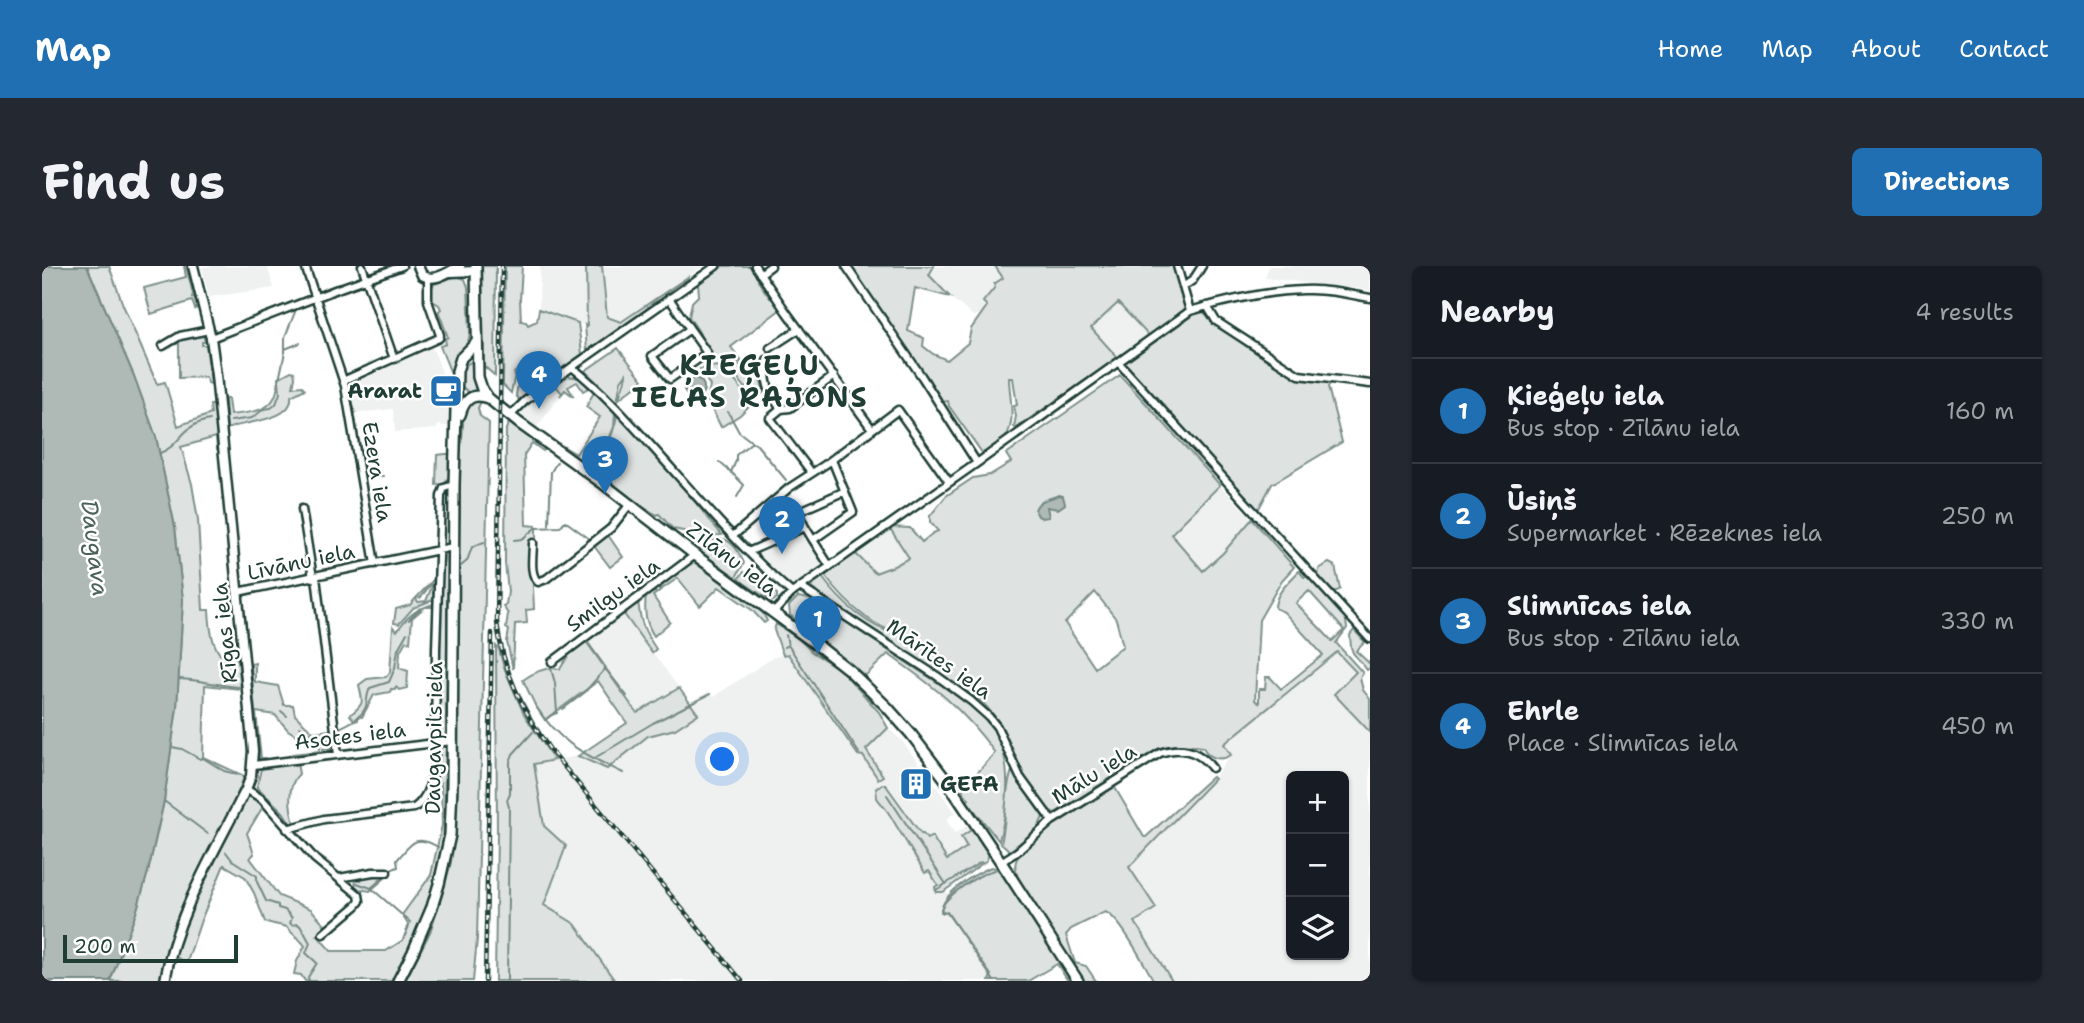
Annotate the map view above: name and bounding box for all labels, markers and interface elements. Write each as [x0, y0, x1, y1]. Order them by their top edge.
text: Map [35, 27, 111, 72]
text: Home [1657, 33, 1723, 65]
text: Map [1761, 33, 1813, 65]
text: About [1851, 33, 1921, 65]
text: Contact [1959, 33, 2049, 65]
button: Directions [1852, 148, 2042, 216]
text: Find us [42, 149, 225, 215]
text: Nearby [1440, 291, 1555, 332]
text: 4 results [1915, 297, 2014, 327]
district label: ĶIEĢEĻU IELAS RAJONS [632, 346, 868, 416]
pin: 4 [516, 351, 562, 409]
cafe icon: Ararat [427, 372, 465, 410]
place label: Ararat [347, 377, 422, 405]
text: Ķieģeļu iela [1507, 378, 1664, 413]
text: 1 [1458, 396, 1468, 426]
text: 160 m [1946, 396, 2014, 426]
text: Bus stop · Zīlānu iela [1507, 413, 1740, 443]
street label: Ezera iela [355, 420, 399, 524]
pin: 3 [582, 436, 628, 494]
text: Ūsiņš [1507, 483, 1577, 518]
pin: 2 [759, 496, 805, 554]
water label: Daugava [74, 498, 116, 598]
text: 2 [1455, 501, 1471, 531]
text: 250 m [1941, 501, 2014, 531]
street label: Zīlānu iela [681, 515, 783, 603]
text: Supermarket · Rēzeknes iela [1507, 518, 1822, 548]
street label: Līvānu iela [245, 537, 357, 587]
street label: Smilgu iela [560, 551, 666, 639]
street label: Rīgas iela [206, 581, 244, 685]
text: Slimnīcas iela [1507, 588, 1691, 623]
pin: 1 [795, 596, 841, 654]
text: 3 [1455, 606, 1471, 636]
text: 330 m [1940, 606, 2014, 636]
street label: Mārītes iela [881, 612, 997, 706]
text: Bus stop · Zīlānu iela [1507, 623, 1740, 653]
street label: Daugavpils iela [419, 661, 449, 815]
text: Ehrle [1507, 693, 1579, 728]
text: 4 [1455, 711, 1471, 741]
text: 450 m [1941, 711, 2014, 741]
street label: Asotes iela [293, 715, 407, 757]
text: Place · Slimnīcas iela [1507, 728, 1738, 758]
street label: Mālu iela [1046, 737, 1142, 811]
your location [705, 742, 739, 776]
building icon: GEFA [897, 765, 935, 803]
place label: GEFA [940, 770, 999, 798]
map controls [1286, 771, 1349, 960]
button: + [1286, 771, 1349, 834]
button: − [1286, 834, 1349, 897]
button: layers [1286, 897, 1349, 960]
scale bar [63, 932, 238, 964]
text: 200 m [74, 934, 136, 959]

